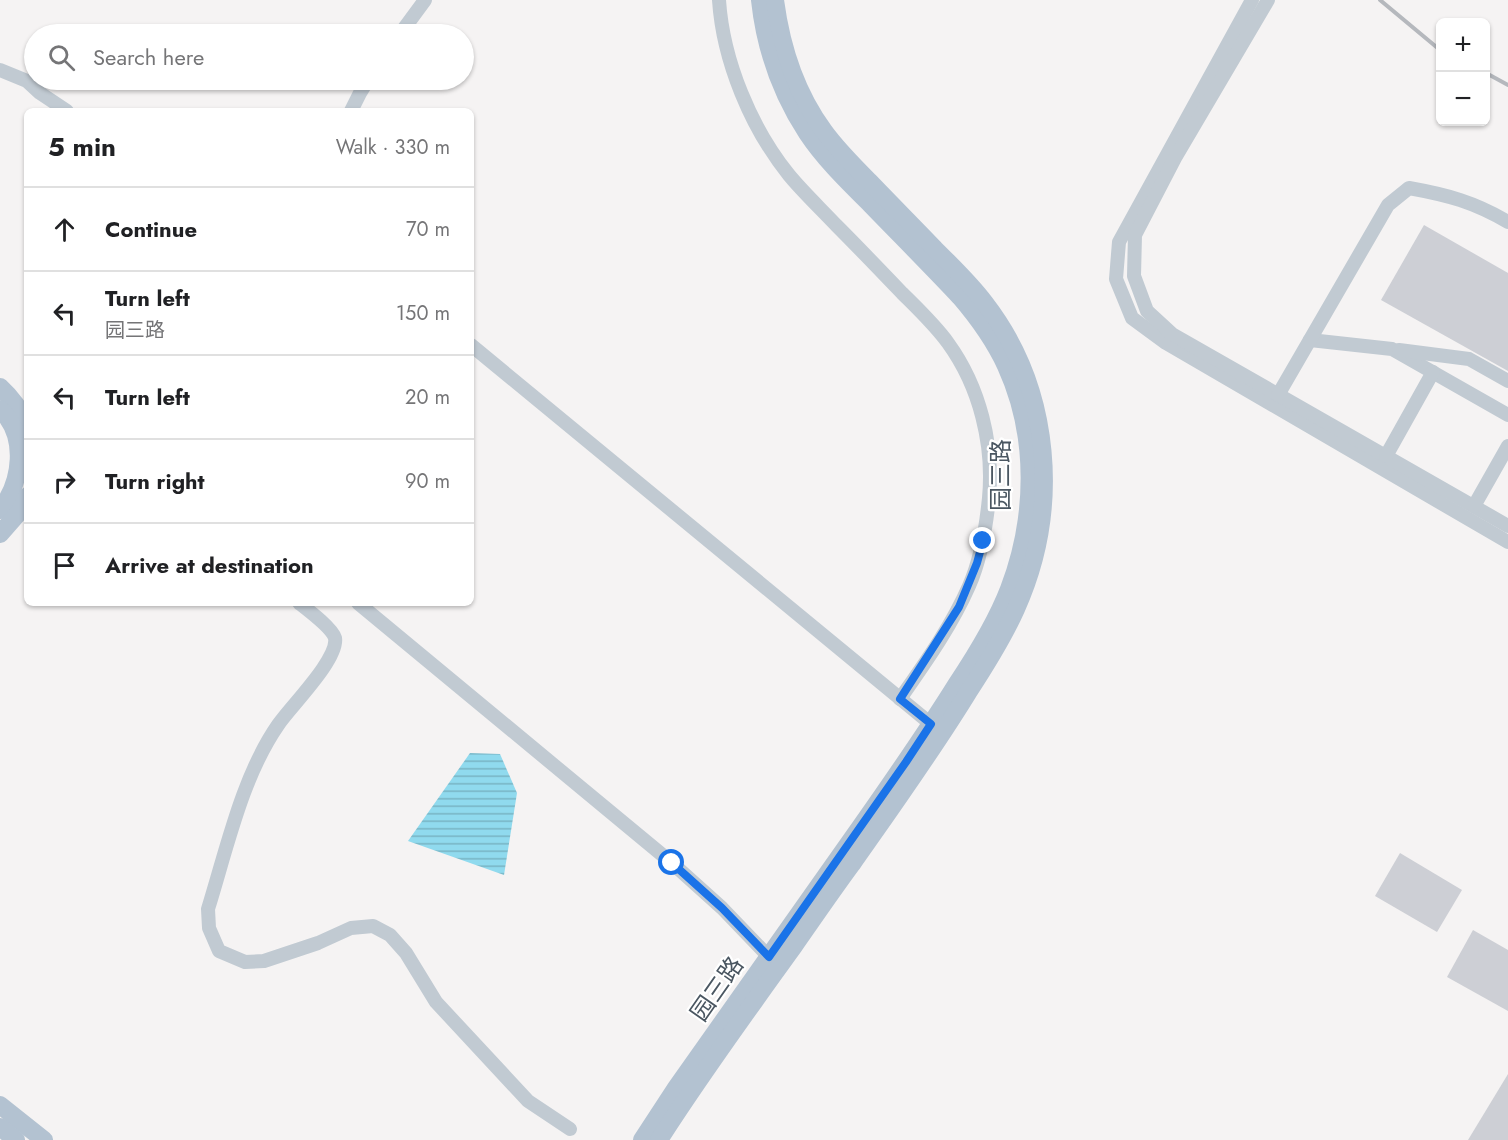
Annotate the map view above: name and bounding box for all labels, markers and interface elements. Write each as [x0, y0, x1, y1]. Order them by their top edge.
map controls [1436, 18, 1490, 126]
button: + [1436, 18, 1490, 72]
search box [24, 24, 474, 90]
icon: search [45, 41, 78, 74]
text: Search here [93, 41, 204, 73]
button: − [1436, 72, 1490, 126]
text: 5 min [48, 128, 116, 166]
text: Walk · 330 m [336, 133, 450, 162]
icon: ahead [48, 213, 81, 246]
text: Continue [105, 213, 197, 245]
text: 70 m [406, 215, 450, 244]
text: Turn left [105, 282, 190, 314]
icon: left [48, 297, 81, 330]
text: 150 m [396, 299, 450, 328]
text: 园三路 [105, 316, 165, 345]
icon: left [48, 381, 81, 414]
text: Turn left [105, 381, 190, 413]
text: 20 m [405, 383, 450, 412]
street label: 园三路 [983, 439, 1018, 511]
icon: right [48, 465, 81, 498]
text: Turn right [105, 465, 205, 497]
text: 90 m [405, 467, 450, 496]
route end [969, 527, 995, 553]
icon: arrive [48, 549, 81, 582]
text: Arrive at destination [105, 549, 314, 581]
route start [658, 849, 684, 875]
street label: 园三路 [682, 949, 752, 1028]

